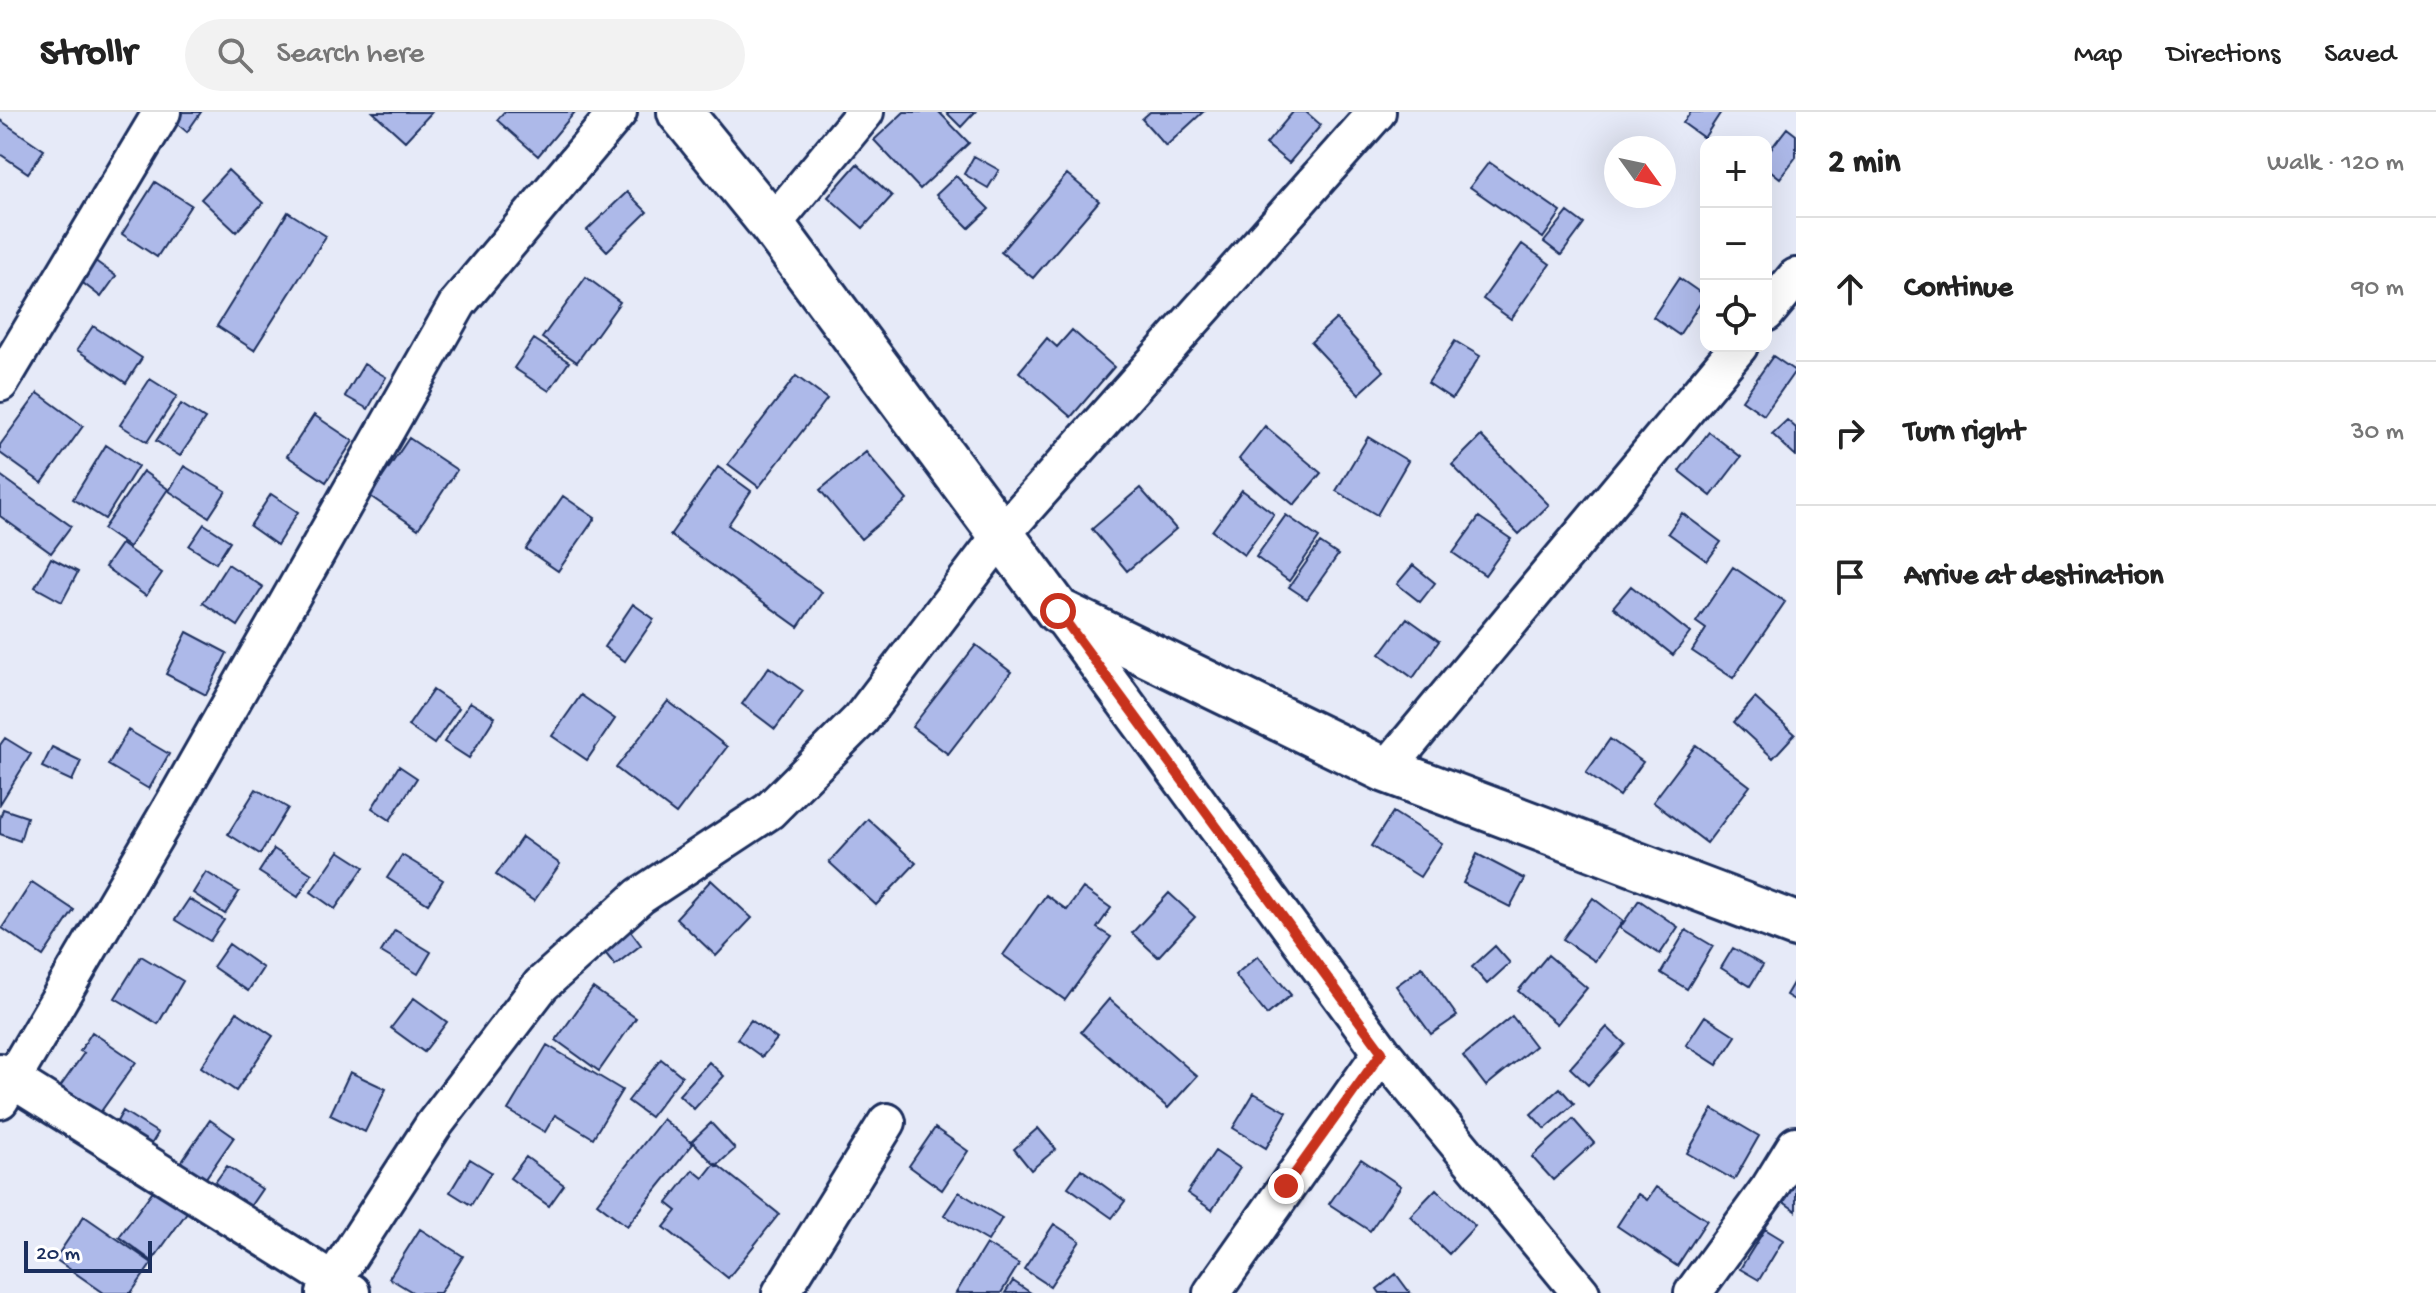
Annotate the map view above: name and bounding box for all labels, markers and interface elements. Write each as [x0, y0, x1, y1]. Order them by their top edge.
search box [185, 19, 745, 91]
text: Strollr [40, 33, 137, 77]
icon: search [213, 33, 257, 77]
text: Search here [277, 38, 424, 73]
text: Map [2074, 39, 2122, 72]
text: Directions [2166, 39, 2280, 72]
text: Saved [2324, 39, 2396, 72]
north arrow [1604, 136, 1676, 208]
map controls [1700, 136, 1772, 352]
button: + [1700, 136, 1772, 208]
text: 2 min [1828, 144, 1900, 184]
text: Walk · 120 m [2267, 149, 2404, 180]
button: − [1700, 208, 1772, 280]
icon: ahead [1828, 267, 1872, 311]
text: Continue [1904, 272, 2013, 307]
text: 90 m [2352, 274, 2404, 305]
button: locate [1700, 280, 1772, 352]
icon: right [1828, 411, 1872, 455]
text: Turn right [1904, 416, 2024, 451]
text: 30 m [2351, 418, 2404, 449]
icon: arrive [1828, 555, 1872, 599]
text: Arrive at destination [1904, 560, 2164, 595]
route start [1040, 593, 1076, 629]
route end [1268, 1168, 1304, 1204]
scale bar [24, 1237, 152, 1273]
text: 20 m [36, 1242, 80, 1268]

